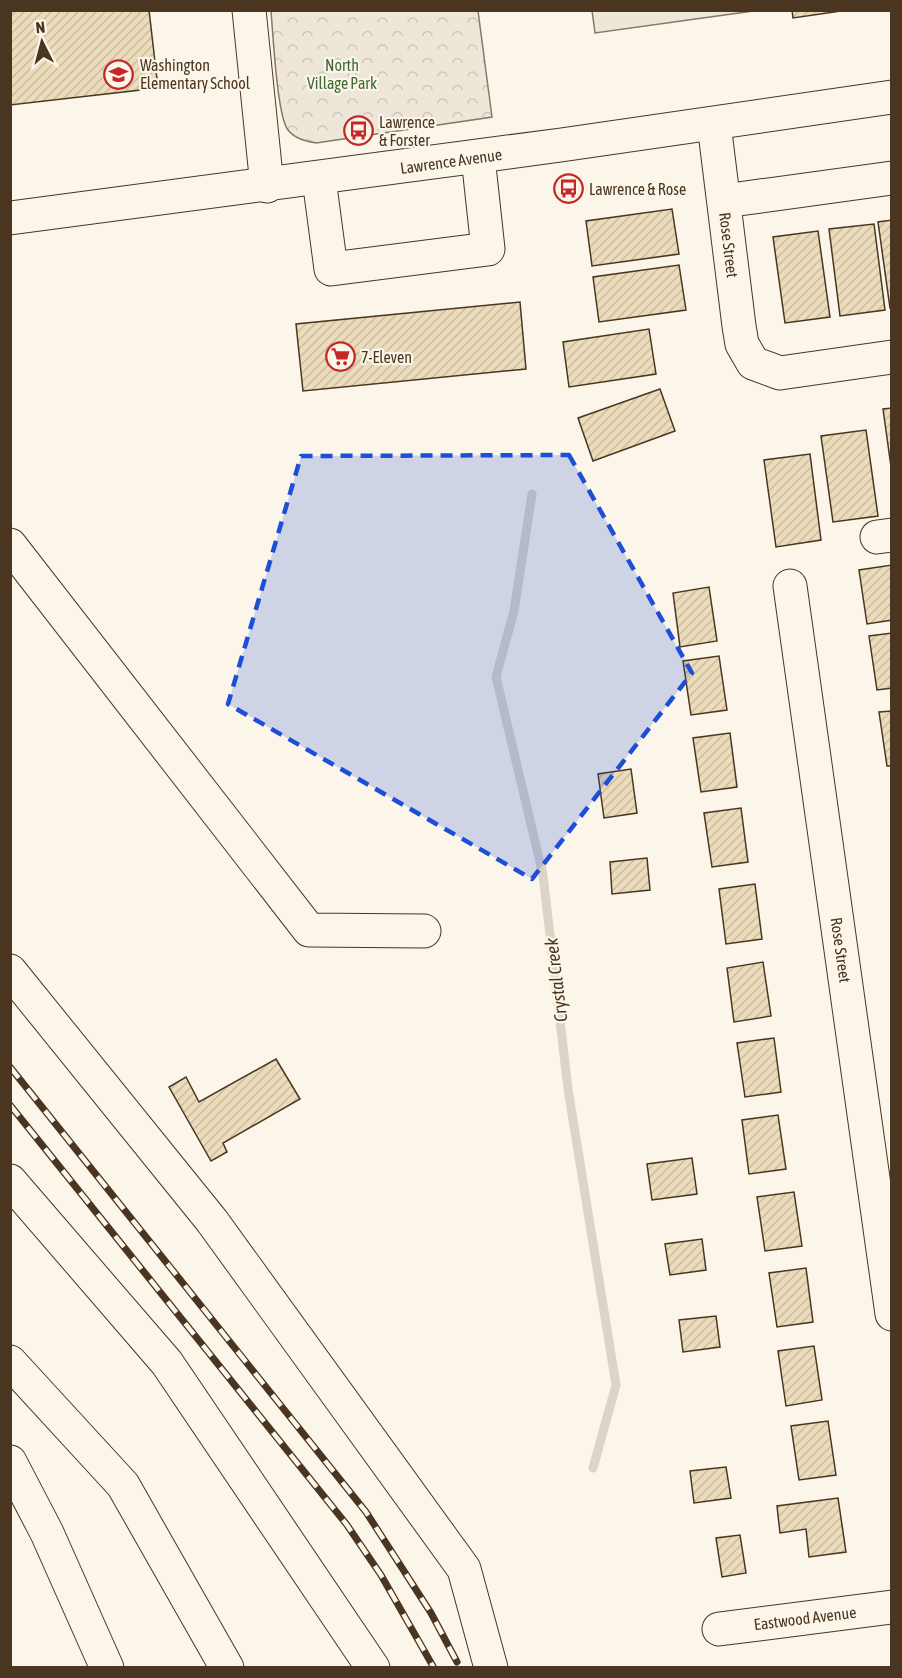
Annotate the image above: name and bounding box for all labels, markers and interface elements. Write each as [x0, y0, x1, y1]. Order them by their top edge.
north arrow [12, 12, 72, 72]
text: N [35, 18, 46, 37]
place label: Washington Elementary School [140, 56, 251, 93]
park label: North Village Park [307, 56, 377, 93]
school or university icon: Washington Elementary School [103, 58, 135, 90]
place label: Lawrence & Forster [379, 113, 435, 149]
bus stop icon: Lawrence & Forster [342, 115, 374, 147]
street label: Lawrence Avenue [399, 145, 503, 177]
bus stop icon: Lawrence & Rose [552, 173, 584, 205]
place label: Lawrence & Rose [589, 180, 686, 198]
street label: Rose Street [716, 211, 742, 279]
supermarket icon: 7-Eleven [324, 341, 356, 373]
place label: 7-Eleven [361, 348, 412, 366]
street label: Rose Street [828, 916, 855, 984]
water label: Crystal Creek [540, 936, 572, 1023]
street label: Eastwood Avenue [753, 1603, 857, 1633]

